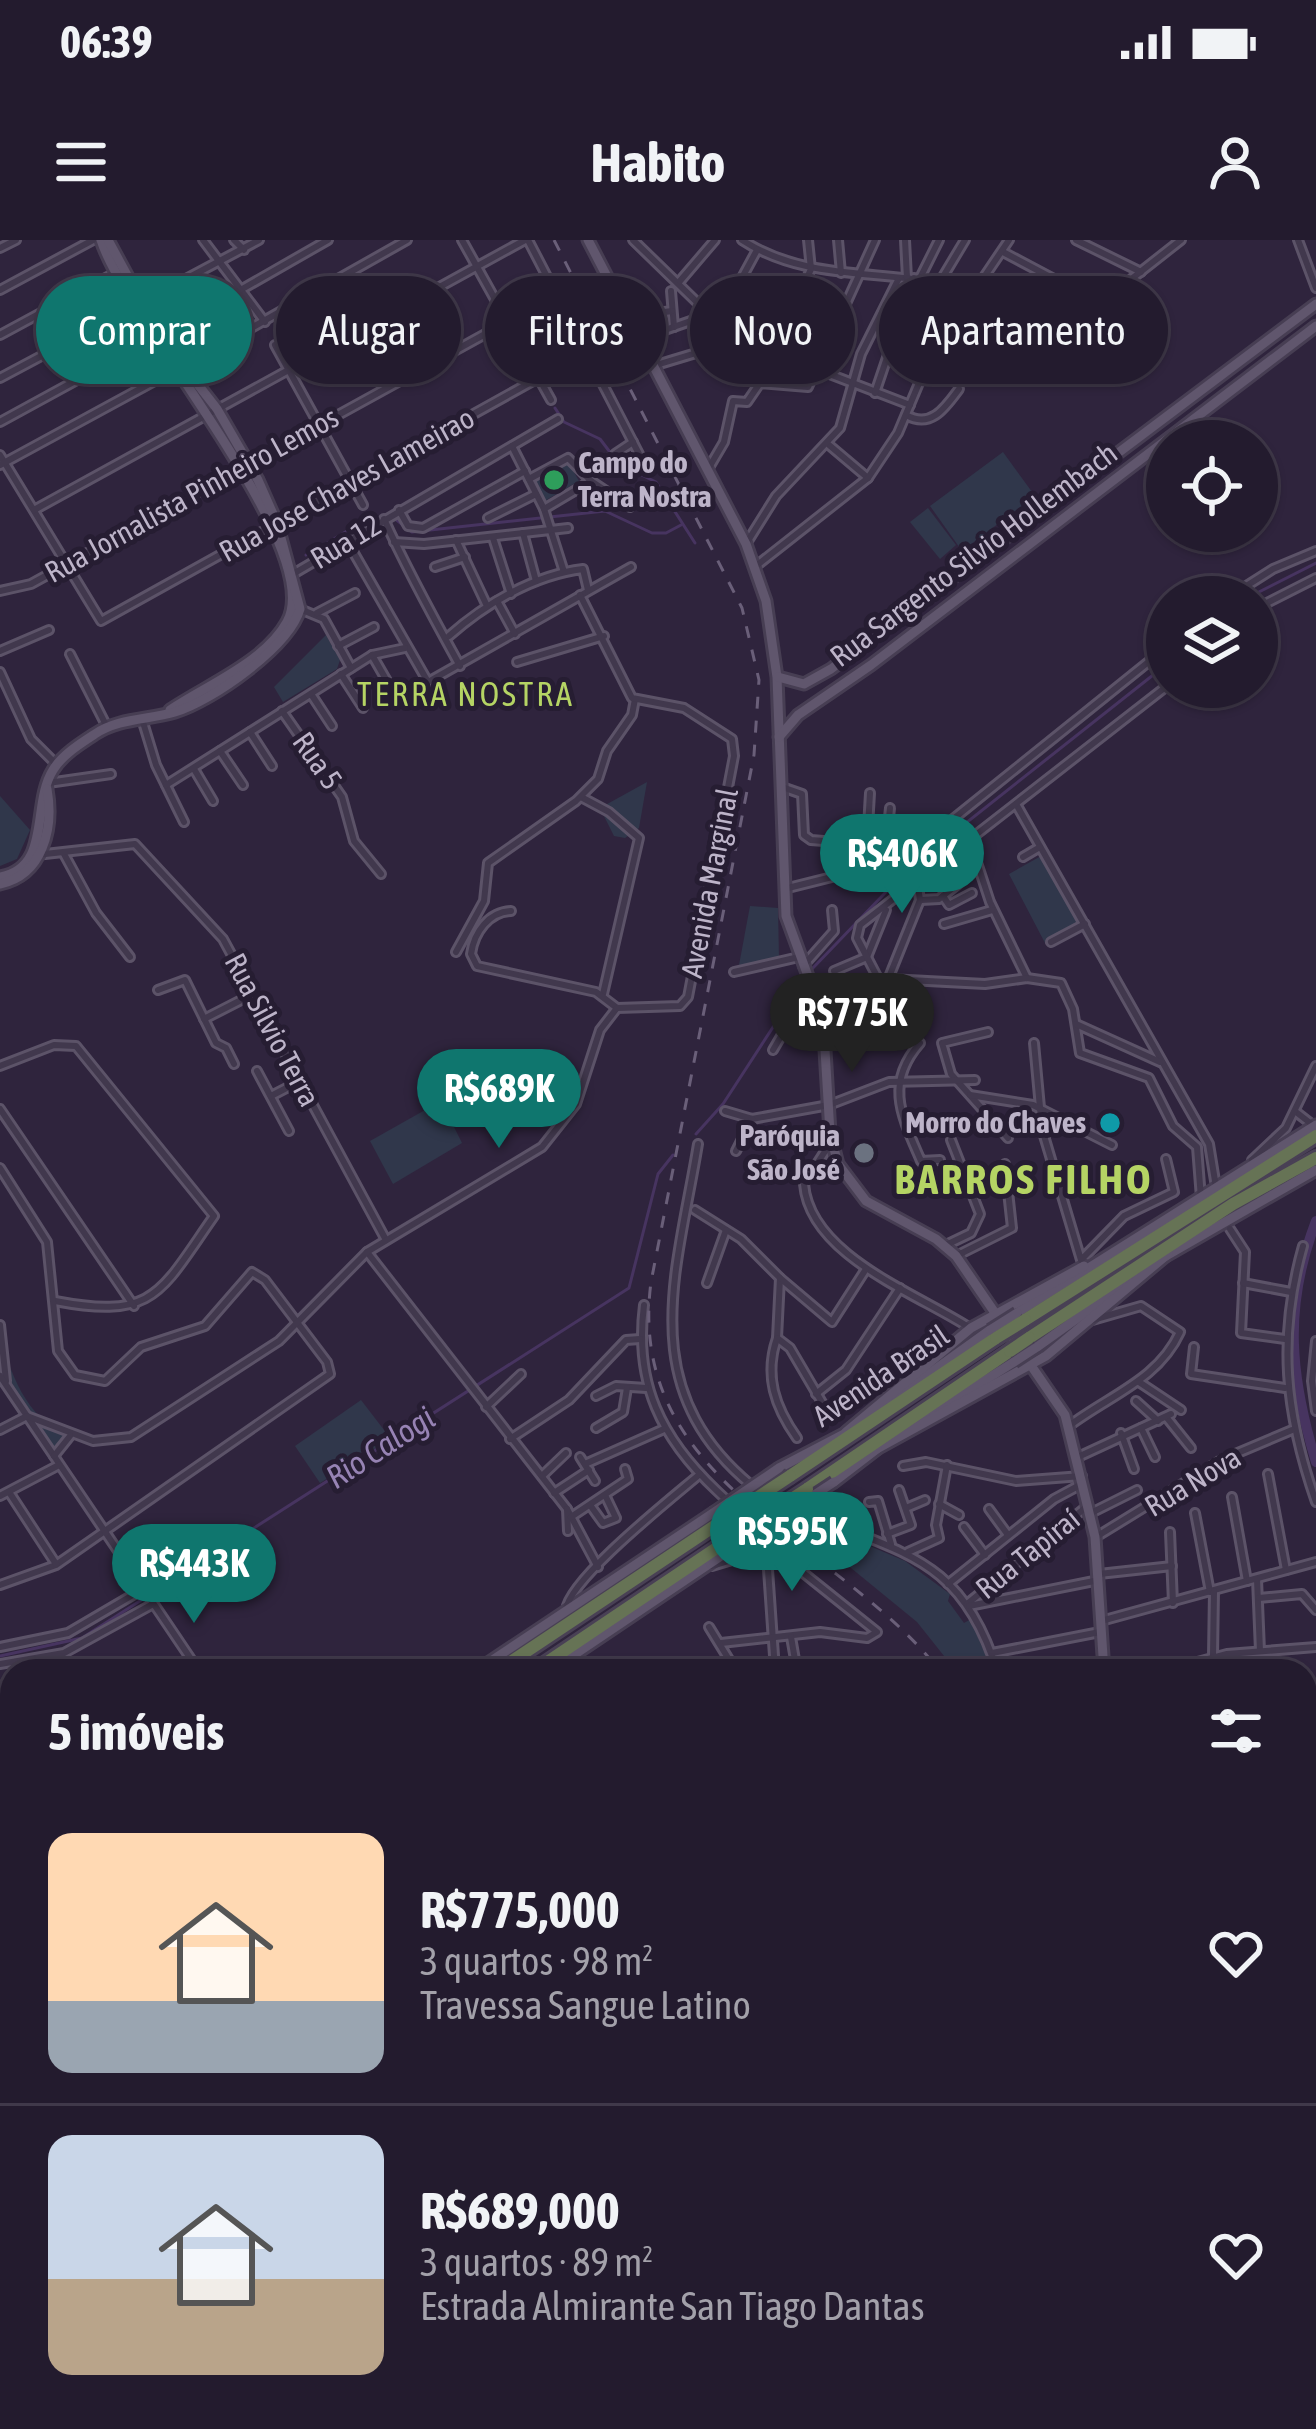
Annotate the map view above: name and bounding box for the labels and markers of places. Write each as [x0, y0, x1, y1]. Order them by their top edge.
place label: Campo do Terra Nostra [578, 445, 711, 513]
marker: Campo do Terra Nostra [541, 467, 567, 493]
pin: R$406K [804, 814, 1000, 916]
pin: R$775K [754, 973, 950, 1075]
pin: R$689K [401, 1049, 597, 1151]
place label: Morro do Chaves [905, 1105, 1086, 1139]
marker: Morro do Chaves [1097, 1110, 1123, 1136]
place label: Paróquia São José [739, 1118, 840, 1186]
marker: Paróquia São José [851, 1140, 877, 1166]
pin: R$595K [694, 1492, 890, 1594]
pin: R$443K [96, 1524, 292, 1626]

